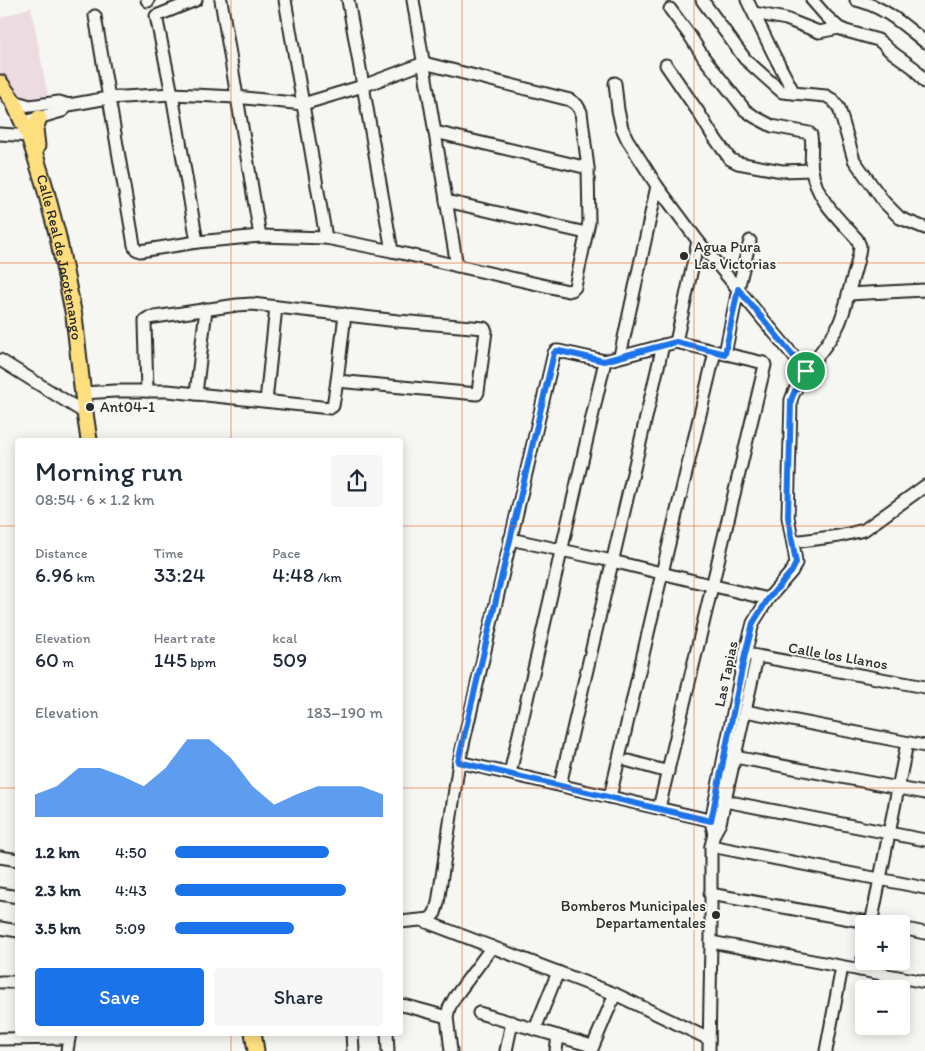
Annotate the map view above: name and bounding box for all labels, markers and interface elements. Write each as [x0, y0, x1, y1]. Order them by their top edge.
street label: Calle Real de Jocotenango [33, 172, 86, 341]
place label: Agua Pura Las Victorias [694, 238, 776, 273]
marker: Agua Pura Las Victorias [678, 250, 690, 262]
pin [785, 350, 827, 392]
icon: arrive [792, 357, 820, 385]
place label: Ant04-1 [100, 398, 155, 416]
marker: Ant04-1 [84, 401, 96, 413]
text: Morning run [35, 454, 183, 488]
button: share [331, 455, 383, 507]
text: 08:54 · 6 × 1.2 km [35, 490, 155, 509]
text: Distance [35, 545, 87, 562]
text: Time [154, 545, 184, 562]
text: Pace [272, 545, 300, 562]
text: 6.96 [35, 562, 73, 587]
text: 33:24 [154, 562, 205, 587]
text: 4:48 [272, 562, 314, 587]
text: km [73, 569, 95, 586]
text: /km [314, 569, 342, 586]
text: Elevation [35, 630, 91, 647]
text: Heart rate [154, 630, 216, 647]
text: kcal [272, 630, 297, 647]
street label: Calle los Llanos [787, 638, 890, 674]
street label: Las Tapias [710, 639, 742, 709]
text: 60 [35, 647, 59, 672]
text: 145 [154, 647, 187, 672]
text: 509 [272, 647, 307, 672]
text: m [59, 654, 74, 671]
text: bpm [187, 654, 216, 671]
text: Elevation [35, 703, 99, 722]
text: 183–190 m [306, 703, 383, 722]
text: 1.2 km [35, 843, 80, 862]
text: 4:50 [115, 843, 147, 862]
text: 2.3 km [35, 881, 81, 900]
text: 4:43 [115, 881, 147, 900]
place label: Bomberos Municipales Departamentales [561, 897, 706, 932]
marker: Bomberos Municipales Departamentales [710, 909, 722, 921]
map controls [855, 915, 910, 1035]
button: + [855, 915, 910, 970]
text: 3.5 km [35, 919, 81, 938]
text: 5:09 [115, 919, 146, 938]
button: Save [35, 968, 204, 1026]
button: Share [214, 968, 383, 1026]
button: − [855, 980, 910, 1035]

